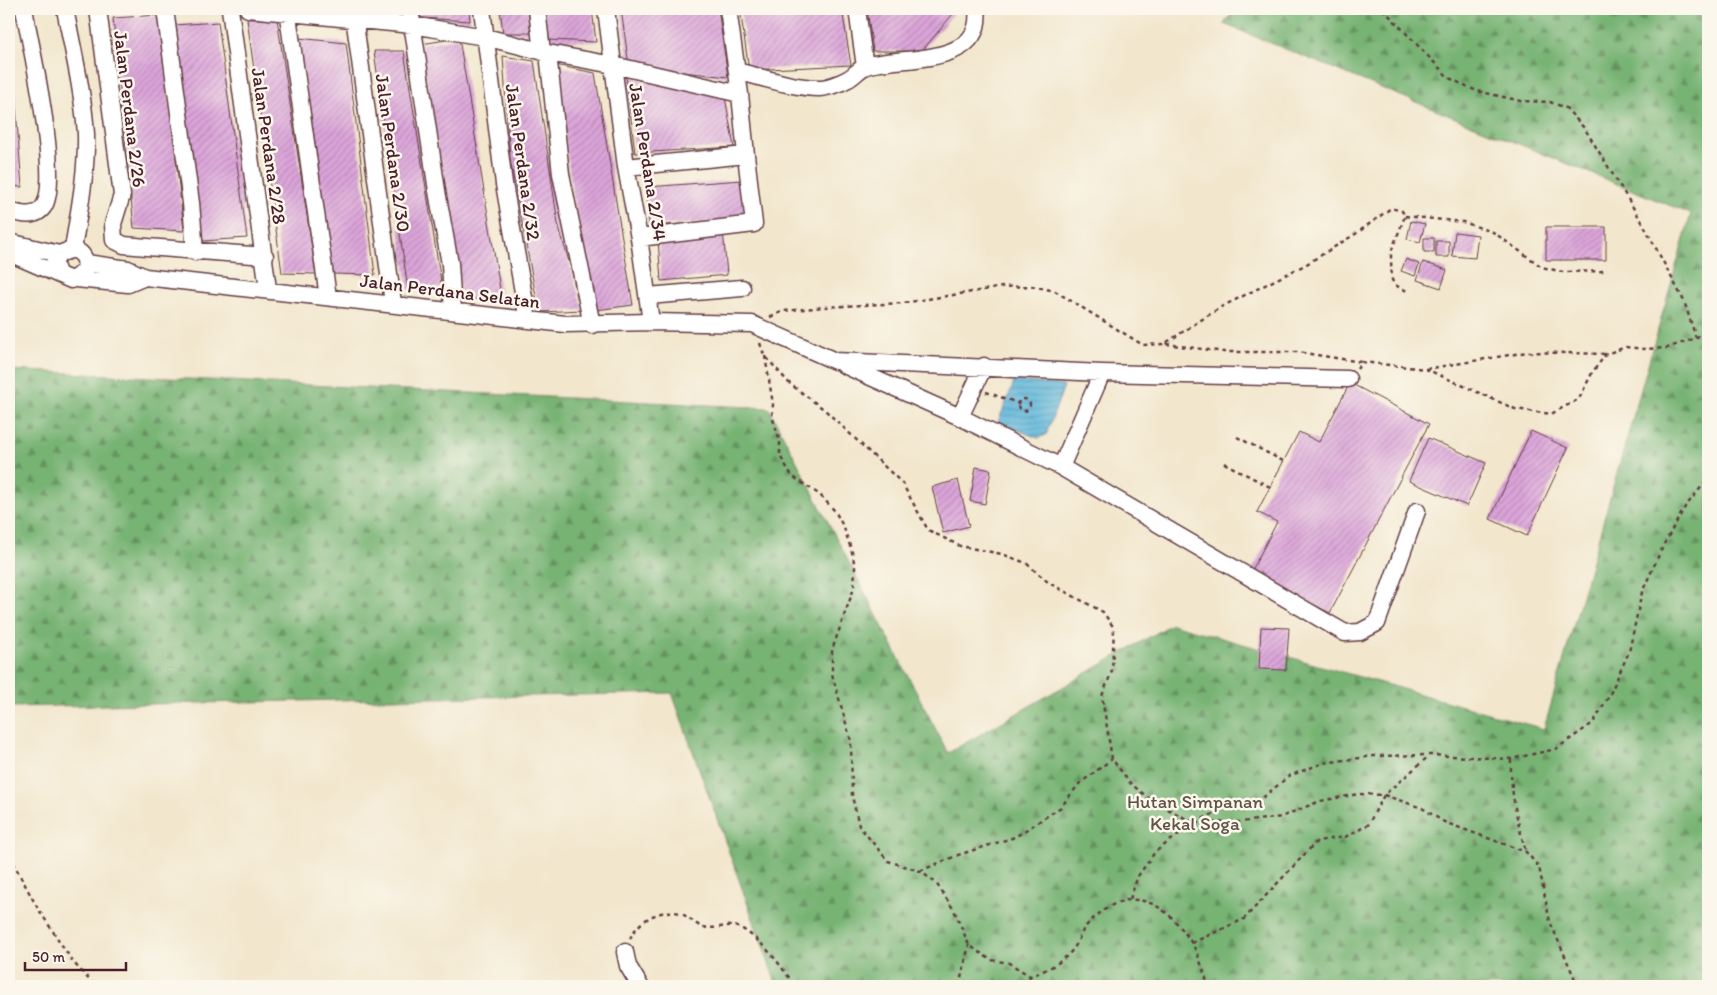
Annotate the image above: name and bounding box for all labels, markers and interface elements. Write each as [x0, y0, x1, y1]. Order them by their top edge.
street label: Jalan Perdana 2/26 [109, 29, 151, 189]
street label: Jalan Perdana 2/28 [247, 66, 291, 226]
street label: Jalan Perdana 2/30 [371, 72, 415, 234]
street label: Jalan Perdana 2/32 [501, 82, 545, 242]
street label: Jalan Perdana 2/34 [624, 82, 672, 242]
street label: Jalan Perdana Selatan [359, 269, 541, 313]
park label: Hutan Simpanan Kekal Soga [1127, 790, 1263, 835]
scale bar [25, 940, 126, 972]
text: 50 m [32, 948, 65, 966]

